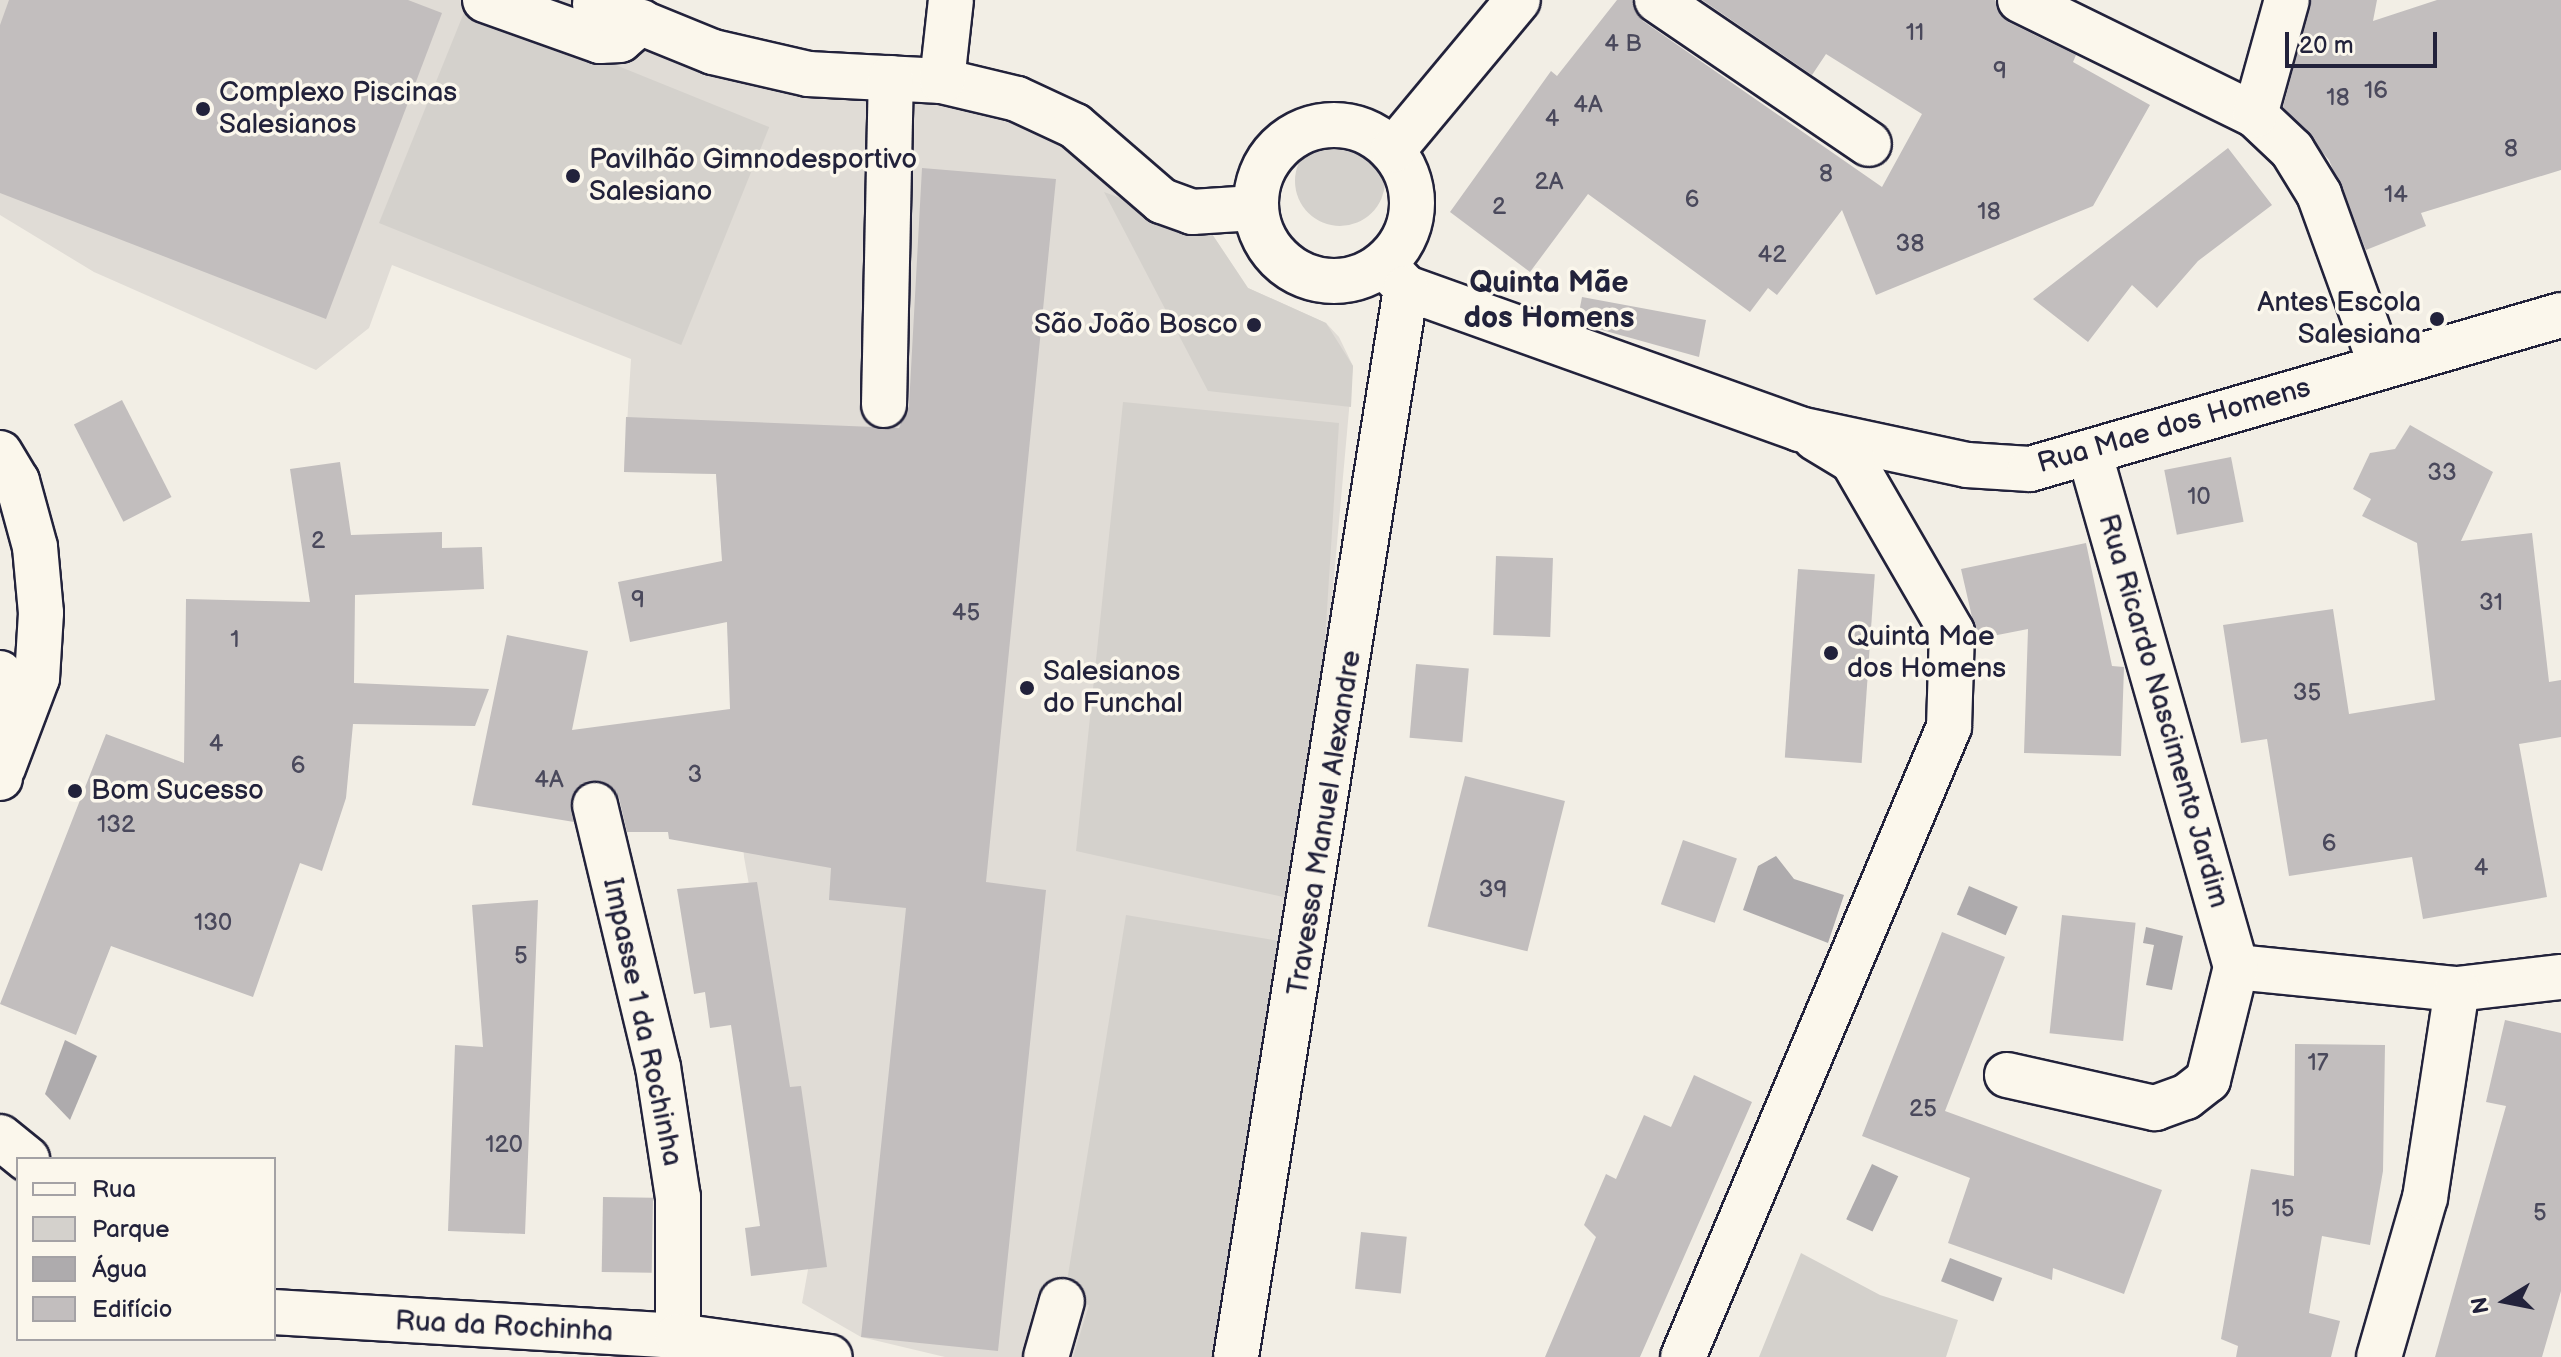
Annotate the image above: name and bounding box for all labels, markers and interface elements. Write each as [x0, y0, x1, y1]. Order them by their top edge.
scale bar [2289, 16, 2441, 66]
house number: 11 [1906, 19, 1924, 47]
house number: 4 B [1604, 30, 1642, 58]
text: 20 m [2299, 31, 2354, 60]
house number: 9 [1993, 57, 2007, 85]
place label: Complexo Piscinas Salesianos [219, 76, 457, 142]
house number: 16 [2364, 77, 2388, 105]
house number: 18 [2326, 84, 2350, 112]
house number: 4A [1573, 91, 1603, 119]
marker: Complexo Piscinas Salesianos [194, 100, 212, 118]
house number: 4 [1545, 105, 1559, 133]
house number: 8 [2504, 135, 2518, 163]
place label: Pavilhão Gimnodesportivo Salesiano [589, 143, 917, 209]
house number: 8 [1819, 160, 1833, 188]
marker: Pavilhão Gimnodesportivo Salesiano [564, 167, 582, 185]
house number: 2A [1535, 168, 1563, 196]
house number: 14 [2384, 181, 2408, 209]
house number: 6 [1685, 186, 1699, 214]
house number: 2 [1492, 193, 1506, 221]
house number: 18 [1977, 198, 2001, 226]
house number: 38 [1896, 230, 1924, 258]
house number: 42 [1758, 241, 1786, 269]
district label: Quinta Mãe dos Homens [1463, 265, 1635, 336]
place label: Antes Escola Salesiana [2257, 286, 2421, 352]
place label: São João Bosco [1032, 308, 1238, 342]
marker: Antes Escola Salesiana [2428, 310, 2446, 328]
marker: São João Bosco [1245, 316, 1263, 334]
street label: Rua Mae dos Homens [2034, 371, 2314, 481]
house number: 33 [2427, 459, 2457, 487]
house number: 10 [2187, 483, 2211, 511]
street label: Rua Ricardo Nascimento Jardim [2090, 510, 2236, 912]
house number: 2 [311, 527, 325, 555]
house number: 9 [631, 586, 645, 614]
house number: 31 [2479, 589, 2503, 617]
house number: 45 [952, 599, 980, 627]
place label: Quinta Mae dos Homens [1847, 620, 2006, 686]
house number: 1 [230, 626, 240, 654]
marker: Quinta Mae dos Homens [1822, 644, 1840, 662]
street label: Travessa Manuel Alexandre [1281, 648, 1369, 998]
place label: Salesianos do Funchal [1043, 655, 1183, 721]
marker: Salesianos do Funchal [1018, 679, 1036, 697]
house number: 35 [2293, 679, 2321, 707]
house number: 4 [209, 730, 223, 758]
house number: 6 [291, 752, 305, 780]
house number: 3 [688, 761, 702, 789]
house number: 4A [534, 766, 564, 794]
place label: Bom Sucesso [91, 774, 264, 808]
marker: Bom Sucesso [66, 782, 84, 800]
house number: 132 [97, 811, 135, 839]
house number: 6 [2322, 830, 2336, 858]
house number: 4 [2474, 854, 2488, 882]
street label: Impasse 1 da Rochinha [595, 875, 689, 1169]
house number: 39 [1479, 876, 1507, 904]
house number: 130 [194, 909, 232, 937]
house number: 5 [514, 942, 528, 970]
house number: 17 [2307, 1049, 2329, 1077]
house number: 25 [1909, 1095, 1937, 1123]
house number: 120 [485, 1131, 523, 1159]
legend [16, 1157, 276, 1341]
text: Rua [92, 1175, 136, 1204]
house number: 15 [2271, 1195, 2295, 1223]
house number: 5 [2533, 1199, 2547, 1227]
text: Parque [92, 1215, 170, 1244]
text: Água [92, 1255, 147, 1284]
north arrow [2465, 1261, 2545, 1341]
text: Edifício [92, 1295, 172, 1324]
text: N [2466, 1295, 2496, 1316]
street label: Rua da Rochinha [394, 1305, 614, 1349]

